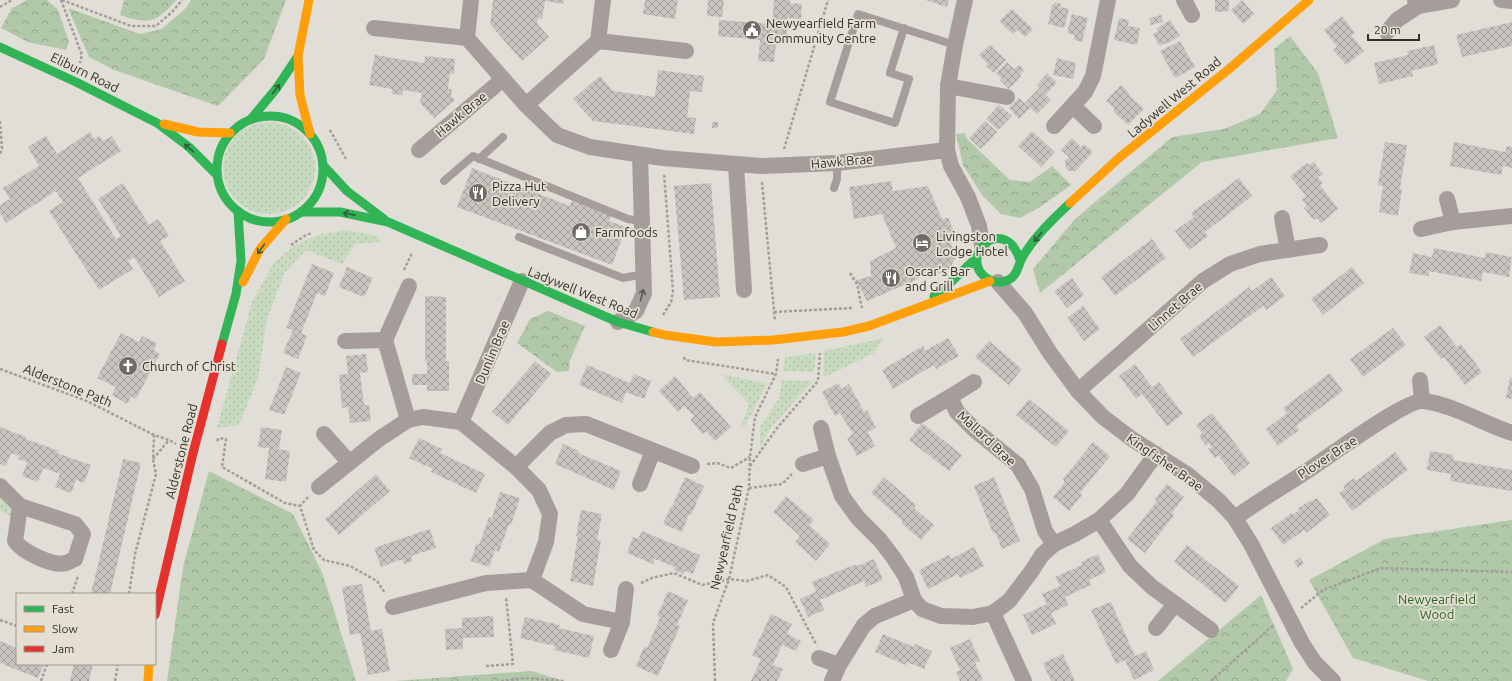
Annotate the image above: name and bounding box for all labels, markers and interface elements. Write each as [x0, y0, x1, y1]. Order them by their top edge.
place label: Newyearfield Farm Community Centre [766, 16, 876, 45]
scale bar [1368, 16, 1419, 42]
public building icon: Newyearfield Farm Community Centre [741, 19, 763, 41]
text: 20 m [1374, 23, 1401, 36]
street label: Eliburn Road [49, 49, 121, 95]
street label: Ladywell West Road [1125, 54, 1223, 140]
one-way arrow [271, 84, 280, 95]
street label: Hawk Brae [433, 89, 489, 139]
one-way arrow [183, 143, 194, 152]
street label: Hawk Brae [810, 151, 874, 171]
place label: Pizza Hut Delivery [492, 179, 546, 208]
restaurant icon: Pizza Hut Delivery [467, 182, 489, 204]
one-way arrow [343, 210, 356, 218]
shop icon: Farmfoods [570, 221, 592, 243]
place label: Farmfoods [595, 225, 658, 239]
place label: Livingston Lodge Hotel [936, 229, 1008, 258]
one-way arrow [1034, 231, 1042, 242]
hotel icon: Livingston Lodge Hotel [911, 232, 933, 254]
one-way arrow [257, 243, 265, 254]
street label: Ladywell West Road [526, 264, 640, 320]
place label: Oscar's Bar and Grill [905, 264, 970, 293]
restaurant icon: Oscar's Bar and Grill [880, 267, 902, 289]
street label: Linnet Brae [1145, 279, 1205, 333]
one-way arrow [639, 288, 646, 301]
street label: Dunlin Brae [472, 318, 512, 386]
church icon: Church of Christ [117, 355, 139, 377]
place label: Church of Christ [142, 359, 236, 373]
street label: Alderstone Path [22, 361, 114, 409]
street label: Alderstone Road [162, 402, 200, 500]
street label: Mallard Brae [955, 408, 1019, 468]
street label: Kingfisher Brae [1124, 431, 1206, 493]
street label: Plover Brae [1295, 433, 1359, 481]
street label: Newyearfield Path [707, 483, 745, 591]
park label: Newyearfield Wood [1398, 592, 1476, 621]
legend [16, 593, 156, 665]
text: Fast [52, 602, 74, 615]
text: Slow [52, 622, 78, 635]
text: Jam [52, 642, 74, 655]

